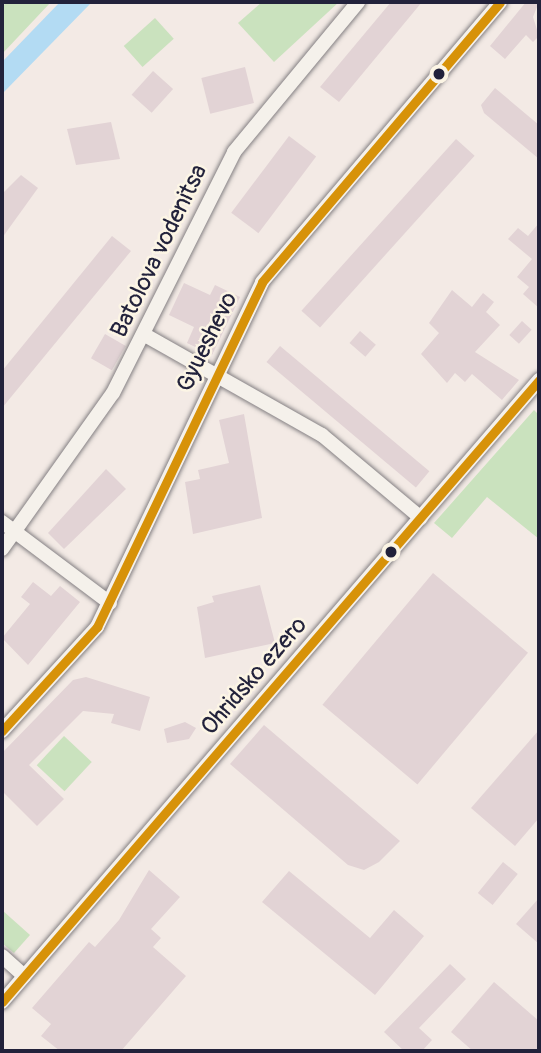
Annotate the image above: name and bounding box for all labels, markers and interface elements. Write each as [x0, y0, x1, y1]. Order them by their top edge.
unlabelled marker [432, 67, 446, 81]
street label: Batolova vodenitsa [105, 160, 213, 342]
street label: Gyueshevo [170, 287, 244, 397]
unlabelled marker [384, 545, 398, 559]
street label: Ohridsko ezero [195, 611, 313, 741]

